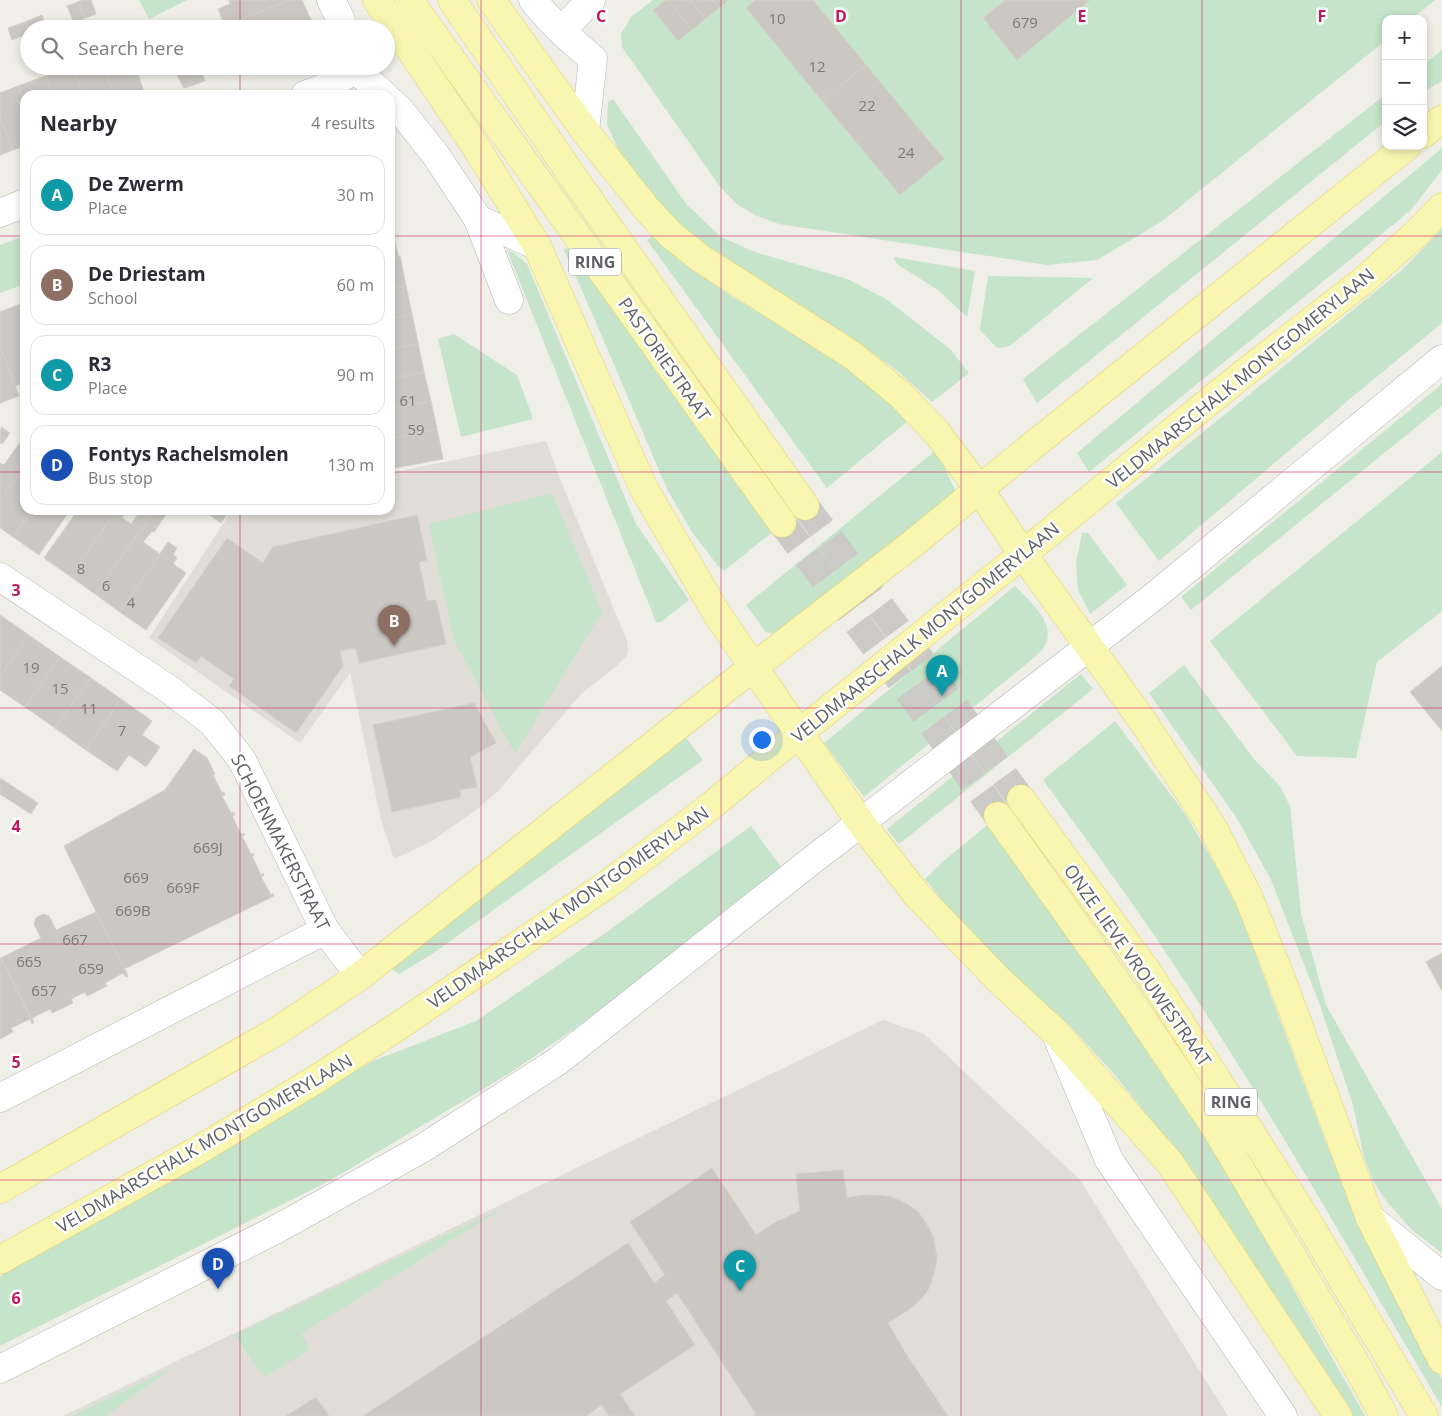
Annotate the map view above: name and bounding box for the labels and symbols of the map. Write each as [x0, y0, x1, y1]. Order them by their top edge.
text: C [596, 5, 606, 27]
text: D [835, 5, 847, 27]
text: E [1078, 5, 1087, 27]
text: F [1318, 5, 1326, 27]
house number: 10 [768, 8, 786, 28]
house number: 679 [1012, 12, 1038, 32]
house number: 12 [808, 56, 826, 76]
house number: 22 [858, 95, 876, 115]
house number: 24 [897, 142, 915, 162]
road number: RING [569, 248, 621, 276]
street label: VELDMAARSCHALK MONTGOMERYLAAN [1101, 262, 1379, 494]
street label: PASTORIESTRAAT [613, 292, 717, 426]
house number: 61 [399, 390, 417, 410]
house number: 59 [407, 419, 425, 439]
street label: VELDMAARSCHALK MONTGOMERYLAAN [787, 517, 1063, 747]
house number: 8 [77, 558, 85, 578]
house number: 6 [102, 575, 110, 595]
text: 3 [11, 579, 21, 601]
house number: 4 [127, 592, 136, 612]
pin: B [378, 605, 410, 646]
pin: A [926, 655, 958, 696]
house number: 19 [22, 657, 40, 677]
house number: 15 [51, 678, 69, 698]
house number: 11 [80, 698, 98, 718]
house number: 7 [118, 720, 126, 740]
your location [749, 727, 775, 753]
street label: SCHOENMAKERSTRAAT [226, 750, 336, 935]
street label: VELDMAARSCHALK MONTGOMERYLAAN [423, 800, 713, 1014]
text: 4 [11, 815, 21, 837]
house number: 669J [193, 837, 223, 857]
street label: ONZE LIEVE VROUWESTRAAT [1059, 859, 1217, 1071]
house number: 669 [123, 867, 149, 887]
house number: 669F [166, 877, 200, 897]
house number: 669B [115, 900, 151, 920]
house number: 667 [62, 929, 88, 949]
house number: 665 [16, 951, 42, 971]
house number: 659 [78, 958, 104, 978]
house number: 657 [31, 980, 57, 1000]
street label: VELDMAARSCHALK MONTGOMERYLAAN [52, 1048, 356, 1238]
text: 5 [11, 1051, 21, 1073]
road number: RING [1205, 1088, 1257, 1116]
pin: D [202, 1248, 234, 1289]
pin: C [724, 1250, 756, 1291]
text: 6 [11, 1287, 21, 1309]

